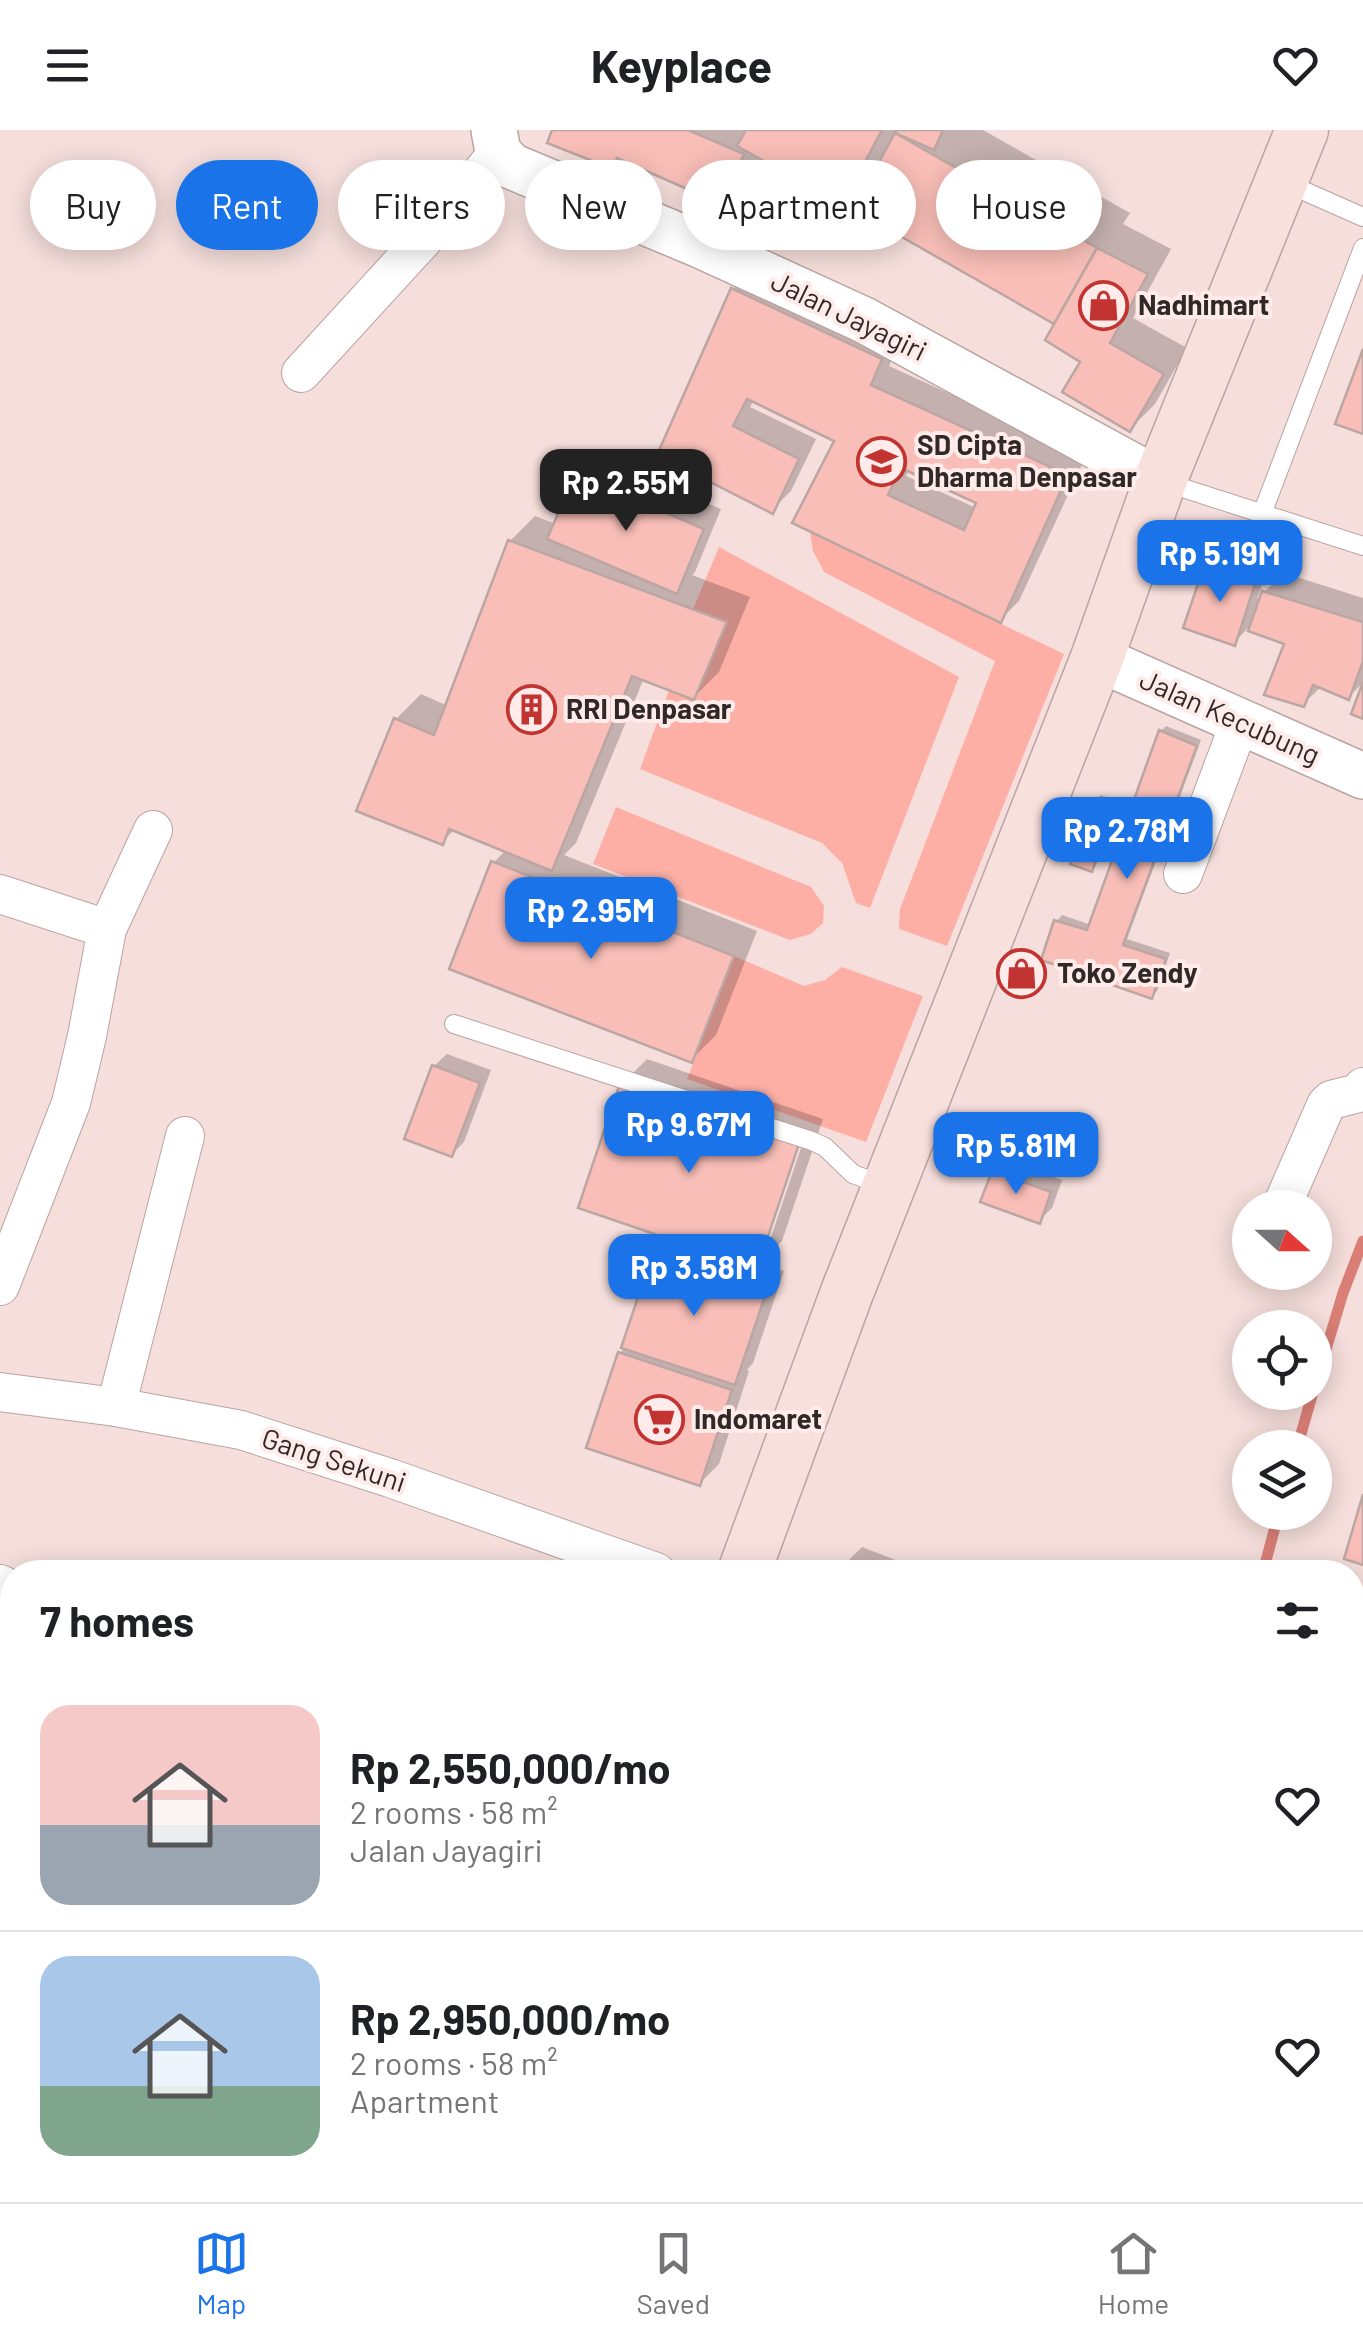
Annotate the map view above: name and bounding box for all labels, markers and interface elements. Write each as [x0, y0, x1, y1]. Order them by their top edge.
icon: menu [40, 38, 95, 93]
text: Keyplace [591, 38, 772, 92]
icon: heart [1268, 38, 1323, 93]
chip: Buy [30, 160, 156, 250]
chip: Rent [176, 160, 318, 250]
chip: Filters [338, 160, 505, 250]
chip: New [525, 160, 662, 250]
chip: Apartment [682, 160, 916, 250]
chip: House [936, 160, 1102, 250]
street label: Jalan Jayagiri [766, 263, 933, 367]
shop icon: Nadhimart [1077, 279, 1129, 331]
place label: Nadhimart [1138, 287, 1269, 321]
place label: SD Cipta Dharma Denpasar [917, 427, 1137, 493]
school or university icon: SD Cipta Dharma Denpasar [856, 435, 908, 487]
pin: Rp 2.55M [523, 449, 729, 534]
text: Rp 2.55M [562, 462, 690, 500]
pin: Rp 5.19M [1117, 520, 1323, 605]
text: Rp 5.19M [1159, 533, 1281, 571]
street label: Jalan Kecubung [1135, 661, 1326, 771]
building icon: RRI Denpasar [505, 683, 557, 735]
place label: RRI Denpasar [566, 691, 732, 725]
pin: Rp 2.78M [1024, 797, 1230, 882]
text: Rp 2.78M [1064, 810, 1190, 848]
pin: Rp 2.95M [488, 877, 694, 962]
text: Rp 2.95M [527, 890, 655, 928]
shop icon: Toko Zendy [996, 947, 1048, 999]
place label: Toko Zendy [1057, 955, 1198, 989]
pin: Rp 9.67M [586, 1091, 792, 1176]
text: Rp 9.67M [626, 1104, 752, 1142]
pin: Rp 5.81M [913, 1112, 1119, 1197]
text: Rp 5.81M [955, 1125, 1077, 1163]
north arrow [1232, 1190, 1332, 1290]
map controls [1232, 1190, 1332, 1530]
pin: Rp 3.58M [591, 1234, 797, 1319]
text: Rp 3.58M [630, 1247, 758, 1285]
button: locate [1232, 1310, 1332, 1410]
supermarket icon: Indomaret [633, 1393, 685, 1445]
place label: Indomaret [694, 1401, 822, 1435]
street label: Gang Sekuni [258, 1420, 411, 1498]
button: layers [1232, 1430, 1332, 1530]
icon: filters [1270, 1593, 1325, 1648]
text: 7 homes [40, 1595, 194, 1645]
text: Rp 2,550,000/mo [350, 1742, 671, 1792]
icon: home [120, 1745, 240, 1865]
icon: heart [1270, 1778, 1325, 1833]
text: 2 rooms · 58 m² [350, 1792, 558, 1830]
text: Jalan Jayagiri [350, 1830, 543, 1868]
text: Rp 2,950,000/mo [350, 1993, 670, 2043]
icon: home [120, 1996, 240, 2116]
icon: heart [1270, 2029, 1325, 2084]
text: 2 rooms · 58 m² [350, 2043, 558, 2081]
text: Apartment [350, 2081, 499, 2119]
tab: Map [194, 2226, 249, 2320]
tab: Saved [637, 2226, 710, 2320]
tab: Home [1098, 2226, 1169, 2320]

